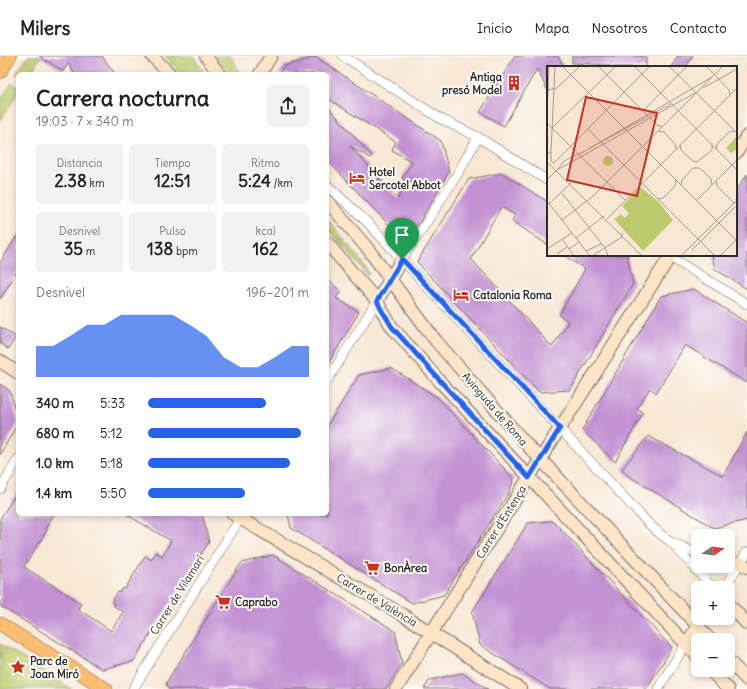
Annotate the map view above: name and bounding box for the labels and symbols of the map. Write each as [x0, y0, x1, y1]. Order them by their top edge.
inset map [547, 66, 737, 256]
place label: Antiga presó Model [442, 70, 503, 98]
building icon: Antiga presó Model [505, 74, 523, 92]
place label: Hotel Sercotel Abbot [369, 165, 441, 192]
hotel icon: Hotel Sercotel Abbot [348, 169, 366, 187]
pin [385, 218, 419, 259]
hotel icon: Catalonia Roma [452, 286, 470, 304]
place label: Catalonia Roma [473, 288, 553, 302]
street label: Avinguda de Roma [459, 369, 531, 449]
street label: Carrer d'Entença [473, 483, 529, 561]
north arrow [691, 529, 735, 573]
street label: Carrer de Vilamarí [147, 552, 207, 637]
supermarket icon: BonÀrea [363, 559, 381, 577]
place label: BonÀrea [384, 560, 428, 575]
street label: Carrer de València [334, 570, 420, 630]
supermarket icon: Caprabo [214, 593, 232, 611]
place label: Caprabo [235, 595, 278, 610]
place label: Parc de Joan Miró [30, 654, 79, 681]
place icon: Parc de Joan Miró [9, 658, 27, 676]

